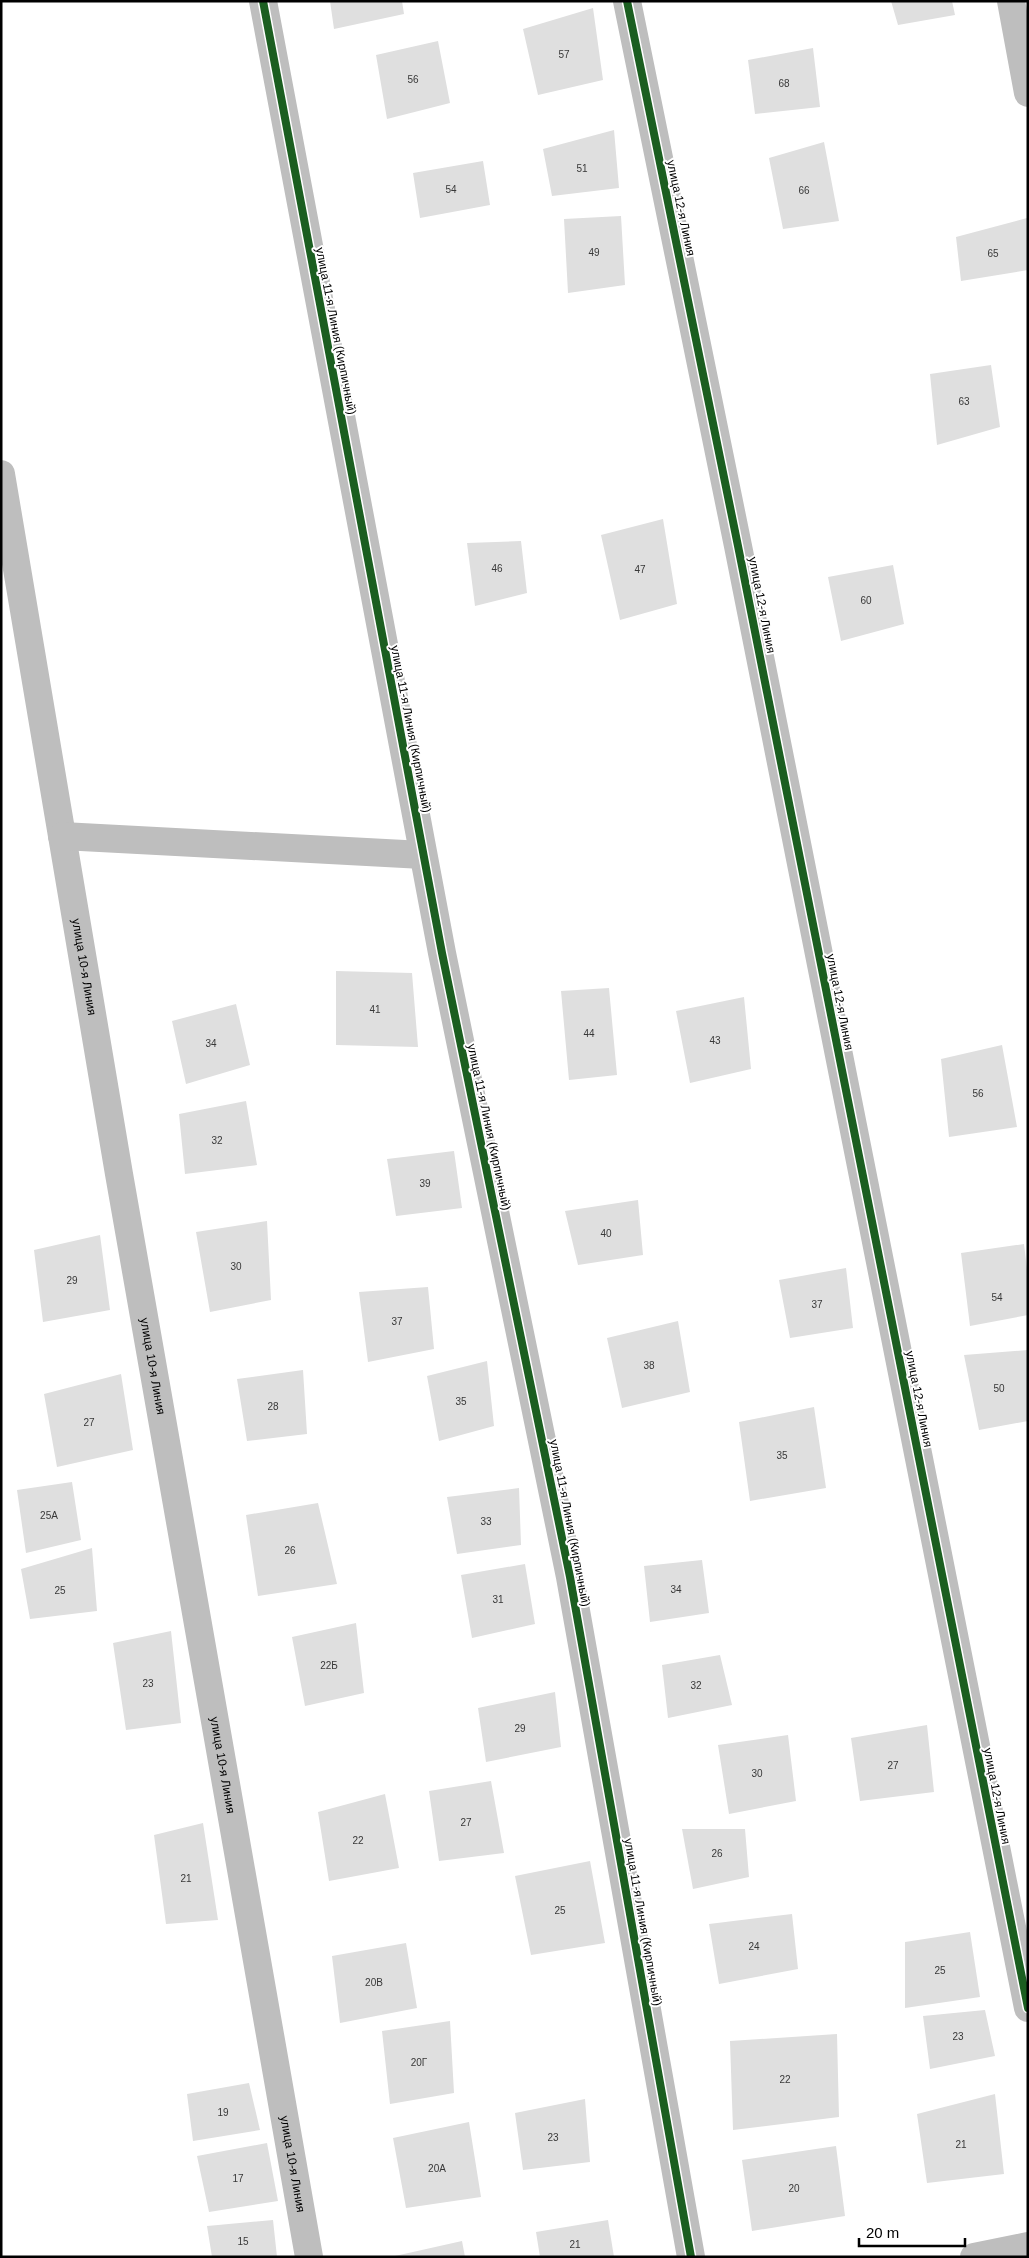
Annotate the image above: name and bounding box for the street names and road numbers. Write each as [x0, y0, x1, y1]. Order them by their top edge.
street label: улица 12-я Линия [664, 159, 698, 257]
street label: улица 11-я Линия (Кирпичный) [313, 246, 359, 416]
street label: улица 12-я Линия [746, 556, 778, 654]
street label: улица 11-я Линия (Кирпичный) [388, 644, 434, 814]
street label: улица 10-я Линия [69, 918, 99, 1017]
street label: улица 12-я Линия [824, 953, 856, 1051]
street label: улица 11-я Линия (Кирпичный) [464, 1042, 514, 1212]
street label: улица 10-я Линия [137, 1317, 168, 1416]
street label: улица 12-я Линия [903, 1350, 935, 1448]
street label: улица 11-я Линия (Кирпичный) [547, 1438, 593, 1608]
street label: улица 10-я Линия [207, 1716, 238, 1815]
street label: улица 12-я Линия [981, 1747, 1013, 1845]
street label: улица 11-я Линия (Кирпичный) [621, 1837, 665, 2007]
street label: улица 10-я Линия [277, 2115, 308, 2213]

